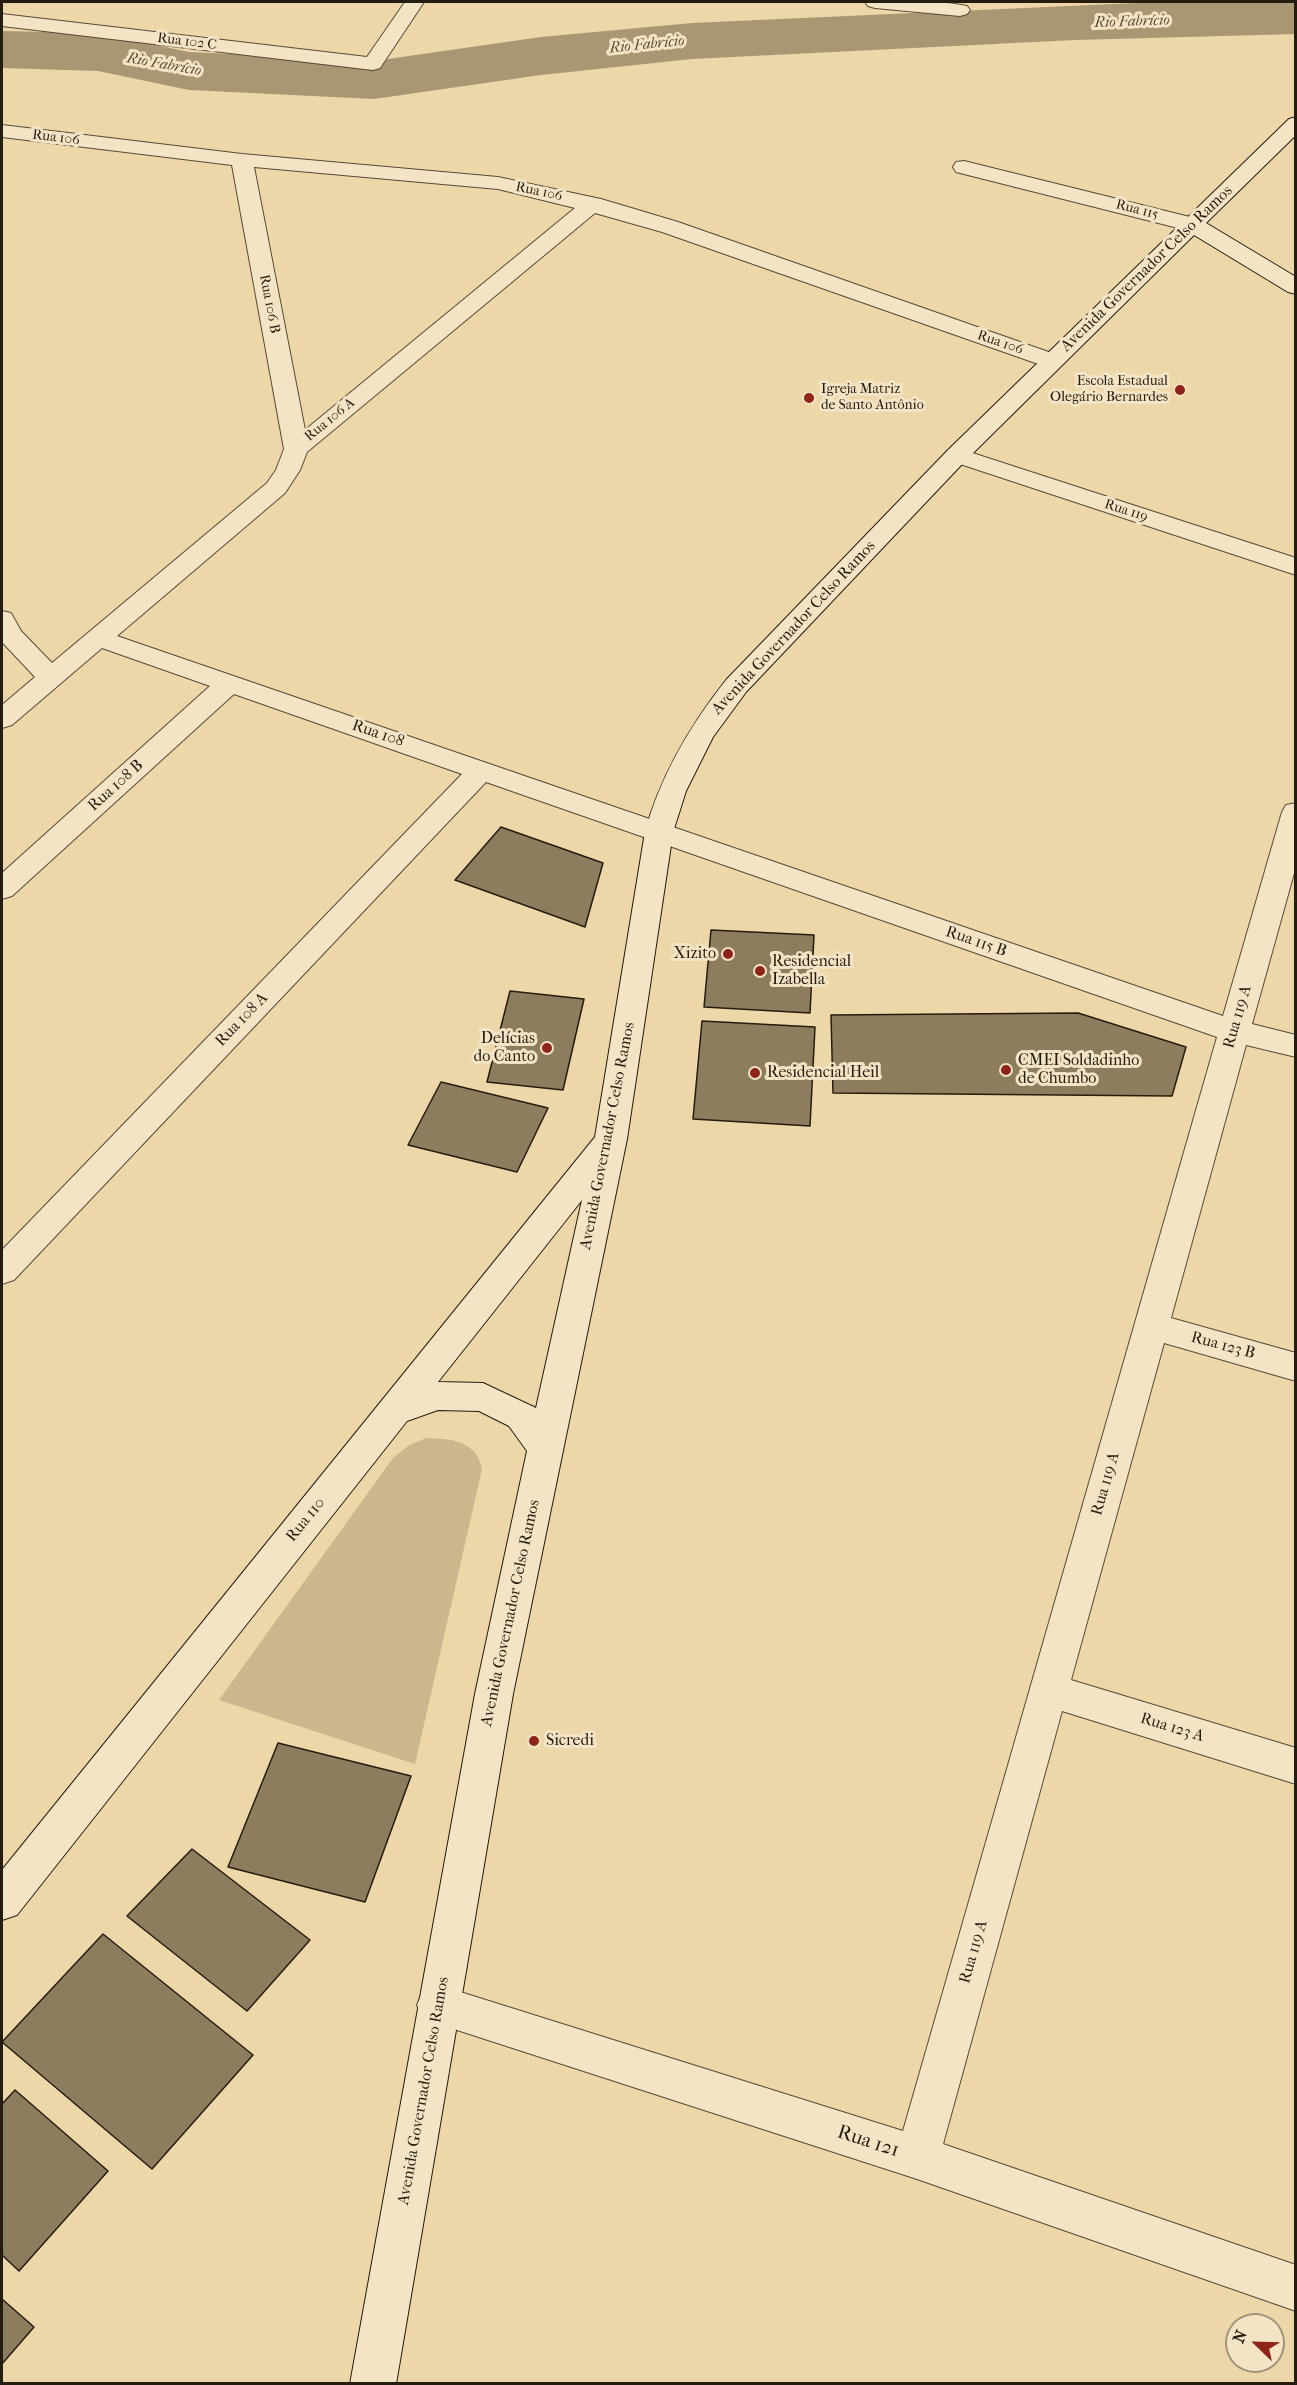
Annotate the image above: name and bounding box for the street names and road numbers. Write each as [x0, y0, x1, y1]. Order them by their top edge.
street label: Rua 102 C [156, 30, 218, 54]
street label: Rua 106 [31, 127, 81, 149]
street label: Rua 106 [514, 179, 564, 205]
street label: Avenida Governador Celso Ramos [1057, 182, 1237, 356]
street label: Rua 115 [1114, 197, 1160, 223]
street label: Rua 106 B [255, 273, 283, 335]
street label: Rua 106 [975, 327, 1025, 359]
street label: Rua 106 A [302, 395, 358, 445]
street label: Rua 119 [1102, 496, 1150, 526]
street label: Avenida Governador Celso Ramos [708, 537, 880, 719]
street label: Rua 108 [349, 716, 407, 752]
street label: Rua 108 B [84, 756, 148, 816]
street label: Rua 115 B [943, 923, 1009, 961]
street label: Rua 119 A [1220, 983, 1256, 1051]
street label: Rua 108 A [212, 989, 272, 1051]
street label: Avenida Governador Celso Ramos [577, 1021, 639, 1251]
street label: Rua 123 B [1189, 1328, 1257, 1364]
street label: Rua 119 A [1088, 1450, 1124, 1518]
street label: Rua 110 [282, 1494, 330, 1546]
street label: Avenida Governador Celso Ramos [478, 1498, 544, 1728]
street label: Rua 123 A [1138, 1709, 1206, 1747]
street label: Rua 119 A [956, 1918, 992, 1986]
street label: Avenida Governador Celso Ramos [394, 1975, 454, 2207]
street label: Rua 121 [834, 2121, 902, 2163]

